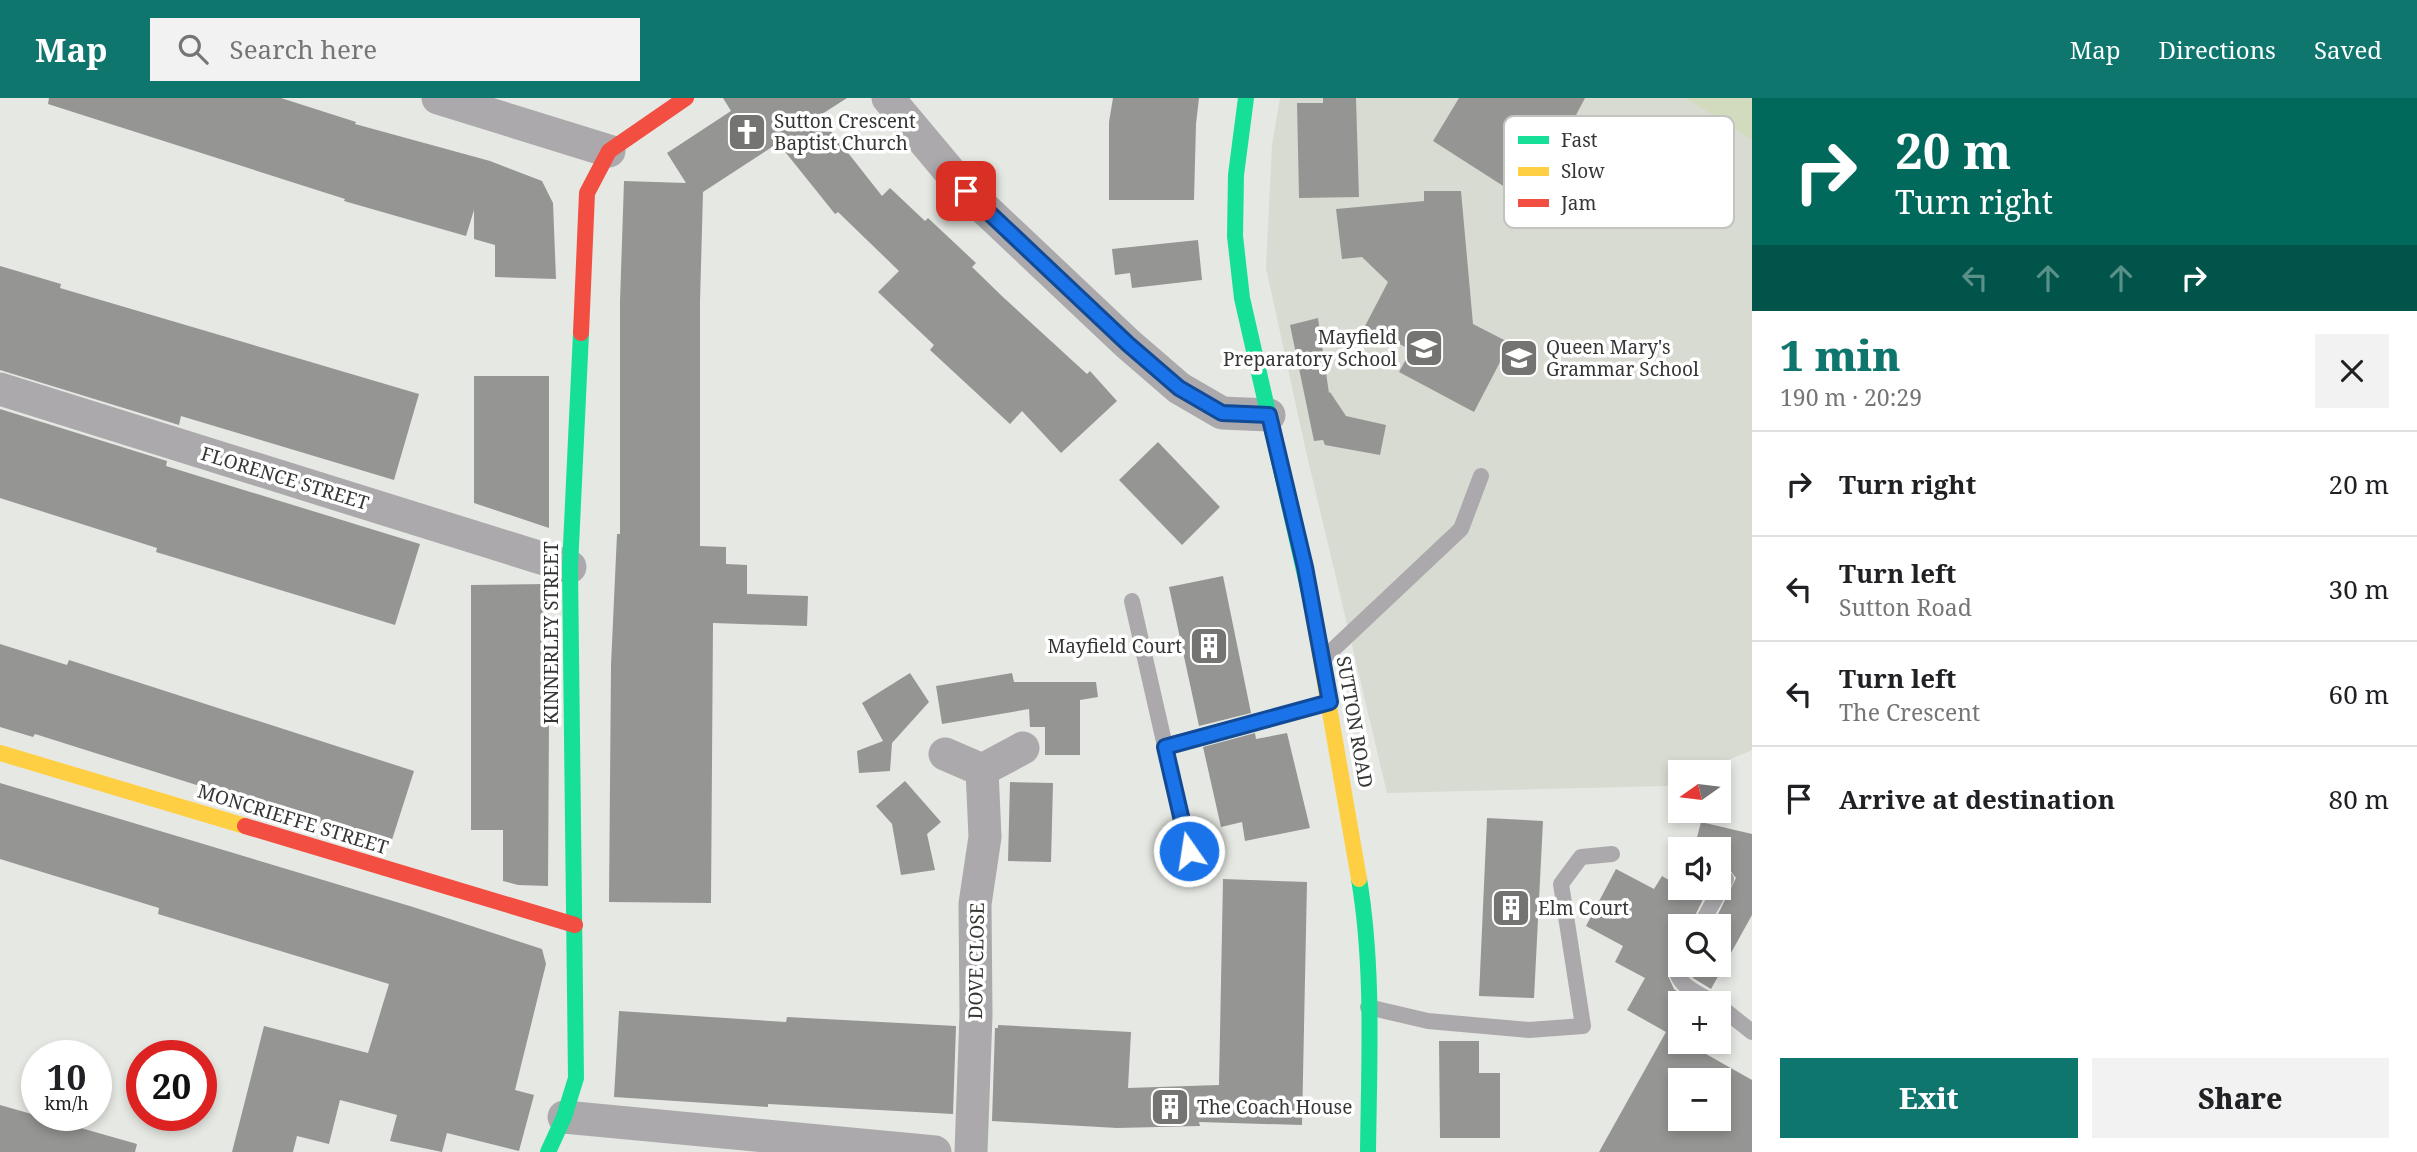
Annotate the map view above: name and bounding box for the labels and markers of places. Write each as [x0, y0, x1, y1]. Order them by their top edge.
place label: Sutton Crescent Baptist Church [774, 108, 916, 156]
church icon: Sutton Crescent Baptist Church [726, 111, 768, 153]
pin [936, 161, 996, 221]
place label: Mayfield Preparatory School [1223, 324, 1397, 372]
school or university icon: Mayfield Preparatory School [1403, 327, 1445, 369]
place label: Queen Mary's Grammar School [1546, 334, 1699, 382]
school or university icon: Queen Mary's Grammar School [1498, 337, 1540, 379]
building icon: Mayfield Court [1188, 625, 1230, 667]
place label: Mayfield Court [1048, 633, 1182, 659]
building icon: Elm Court [1490, 887, 1532, 929]
place label: Elm Court [1538, 895, 1629, 921]
building icon: The Coach House [1149, 1086, 1191, 1128]
place label: The Coach House [1197, 1094, 1352, 1120]

